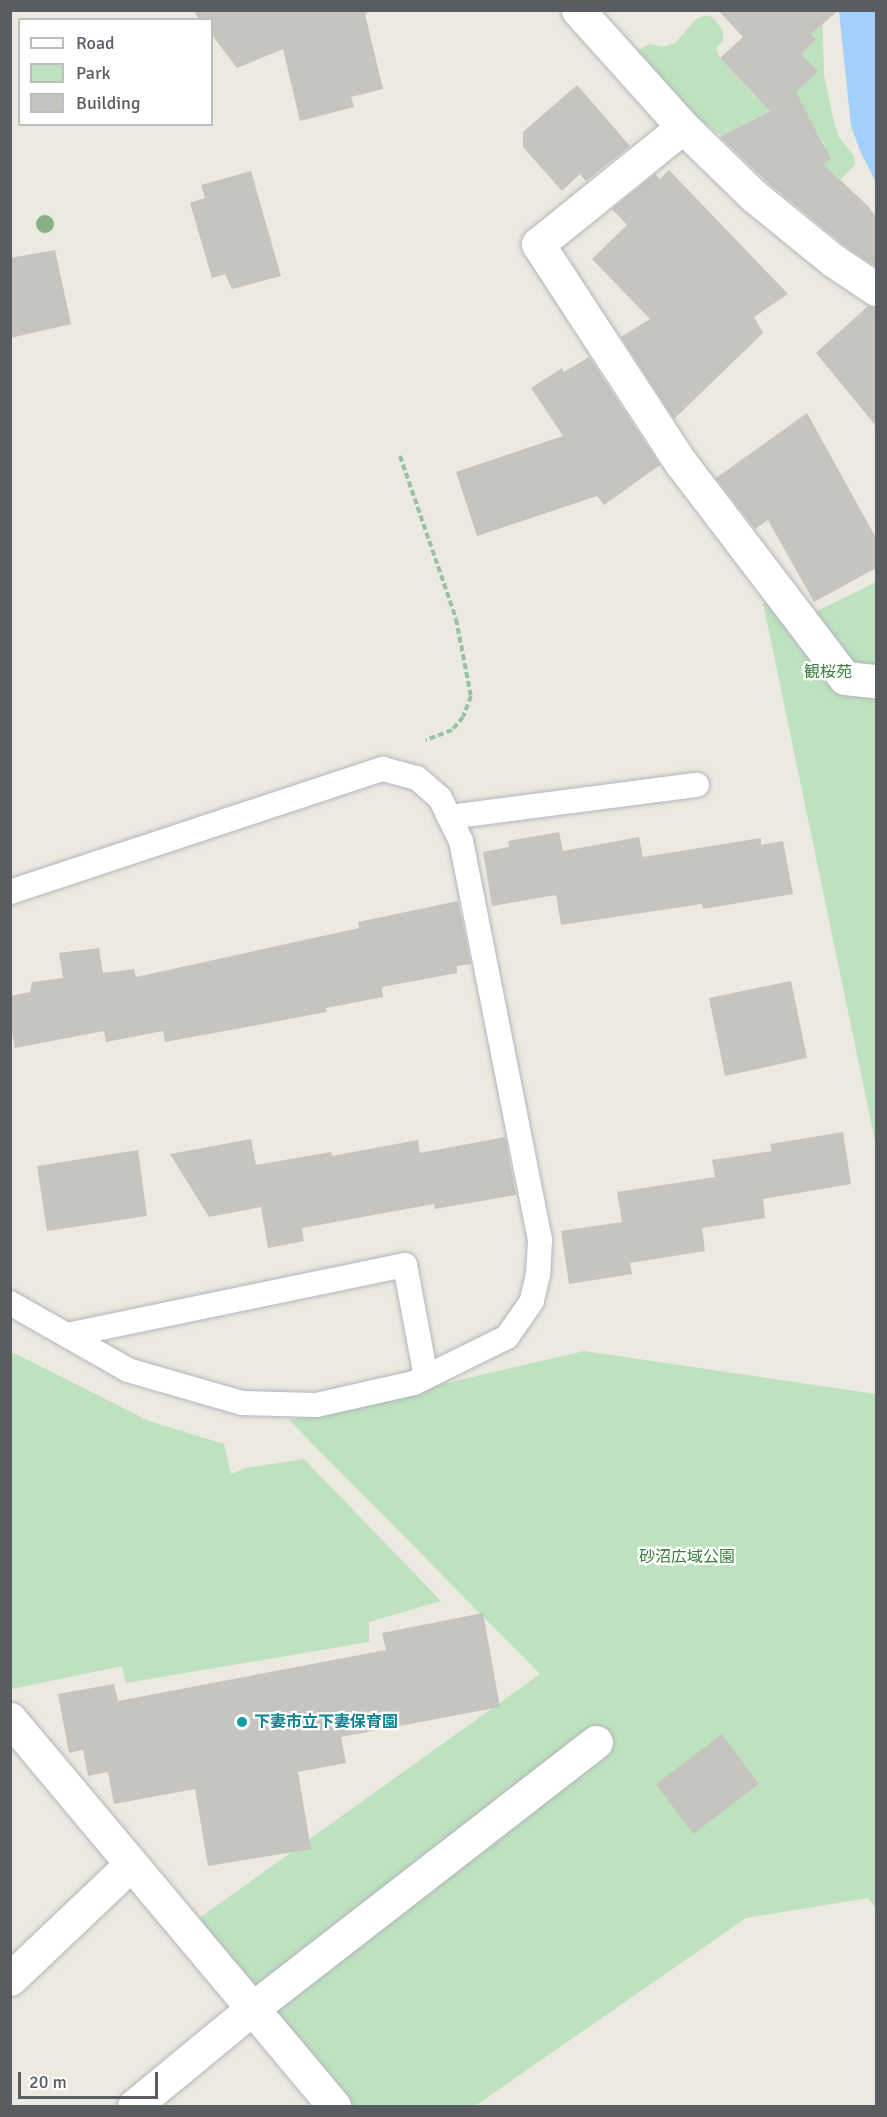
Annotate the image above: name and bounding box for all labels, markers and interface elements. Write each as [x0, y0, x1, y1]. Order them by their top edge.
legend [18, 18, 213, 126]
text: Road [76, 32, 115, 54]
text: Park [76, 62, 111, 84]
text: Building [76, 92, 140, 114]
park label: 観桜苑 [804, 662, 852, 682]
park label: 砂沼広域公園 [639, 1547, 735, 1567]
place label: 下妻市立下妻保育園 [254, 1712, 398, 1732]
marker: 下妻市立下妻保育園 [235, 1715, 249, 1729]
scale bar [21, 2060, 160, 2098]
text: 20 m [29, 2071, 67, 2093]

